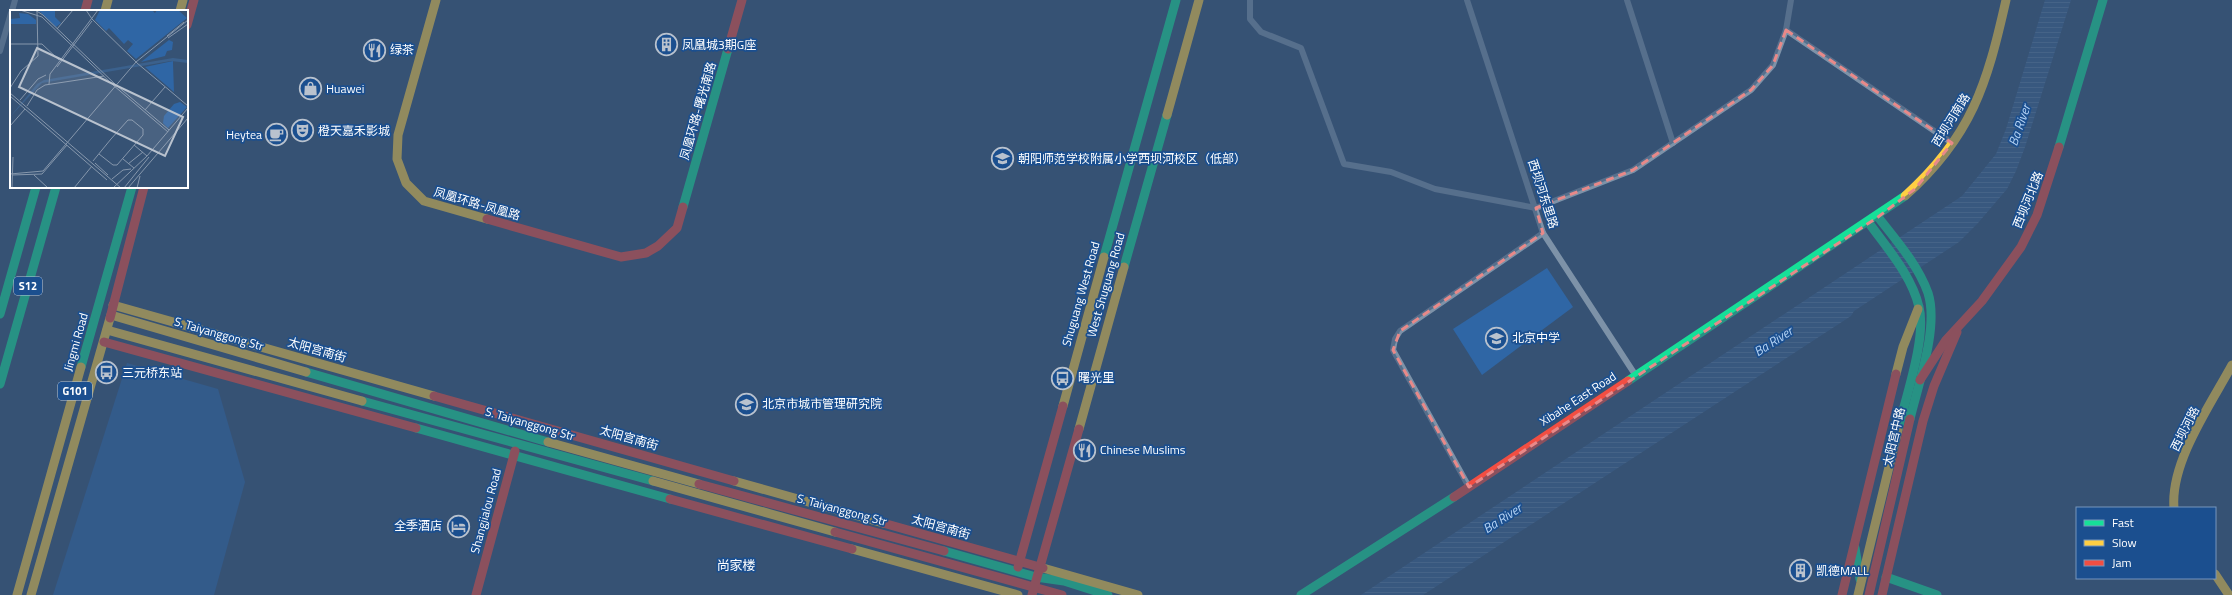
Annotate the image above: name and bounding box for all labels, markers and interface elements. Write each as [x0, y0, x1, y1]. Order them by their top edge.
inset map [10, 10, 188, 188]
building icon: 凤凰城3期G座 [653, 32, 679, 58]
place label: 凤凰城3期G座 [682, 35, 756, 54]
restaurant icon: 绿茶 [361, 37, 387, 63]
place label: 绿茶 [390, 40, 414, 59]
street label: 凤凰环路-曙光南路 [674, 60, 721, 162]
shop icon: Huawei [297, 76, 323, 102]
place label: Huawei [326, 79, 364, 98]
street label: 西坝河南路 [1927, 89, 1975, 150]
water label: Ba River [2003, 100, 2036, 148]
theatre icon: 橙天嘉禾影城 [289, 118, 315, 144]
place label: 橙天嘉禾影城 [318, 121, 390, 140]
cafe icon: Heytea [264, 122, 290, 148]
place label: Heytea [226, 125, 262, 144]
school or university icon: 朝阳师范学校附属小学西坝河校区（低部） [989, 146, 1015, 172]
place label: 朝阳师范学校附属小学西坝河校区（低部） [1018, 149, 1246, 168]
street label: 西坝河东里路 [1523, 157, 1564, 231]
street label: 西坝河北路 [2007, 168, 2048, 231]
street label: 凤凰环路-凤凰路 [432, 182, 523, 225]
street label: West Shuguang Road [1082, 230, 1130, 339]
street label: Shuguang West Road [1057, 239, 1105, 348]
road number: S12 [14, 277, 42, 295]
street label: Jingmi Road [58, 310, 93, 373]
street label: S. Taiyanggong Str [172, 312, 266, 355]
water label: Ba River [1750, 320, 1798, 361]
school or university icon: 北京中学 [1484, 325, 1510, 351]
place label: 北京中学 [1512, 328, 1560, 347]
street label: 太阳宫南街 [286, 332, 349, 367]
bus stop icon: 三元桥东站 [94, 360, 120, 386]
place label: 三元桥东站 [122, 363, 182, 382]
bus stop icon: 曙光里 [1050, 365, 1076, 391]
street label: Xibahe East Road [1536, 367, 1620, 430]
place label: 曙光里 [1078, 368, 1114, 387]
road number: G101 [58, 382, 92, 400]
school or university icon: 北京市城市管理研究院 [734, 391, 760, 417]
place label: 北京市城市管理研究院 [762, 394, 882, 413]
street label: S. Taiyanggong Str [483, 402, 577, 445]
street label: 西坝河路 [2165, 403, 2204, 454]
street label: 太阳宫中路 [1878, 406, 1910, 468]
street label: 太阳宫南街 [598, 420, 661, 455]
restaurant icon: Chinese Muslims [1072, 437, 1098, 463]
place label: Chinese Muslims [1100, 440, 1186, 459]
street label: Shangjialou Road [465, 466, 506, 555]
street label: S. Taiyanggong Str [795, 488, 889, 531]
water label: Ba River [1479, 497, 1527, 538]
legend [2076, 507, 2216, 579]
street label: 太阳宫南街 [910, 509, 973, 544]
hotel icon: 全季酒店 [445, 513, 471, 539]
text: Fast [2112, 513, 2135, 532]
place label: 全季酒店 [394, 516, 442, 535]
text: Slow [2112, 533, 2137, 552]
text: Jam [2112, 553, 2132, 572]
district label: 尚家楼 [716, 555, 756, 575]
building icon: 凯德MALL [1787, 558, 1813, 584]
place label: 凯德MALL [1816, 561, 1869, 580]

